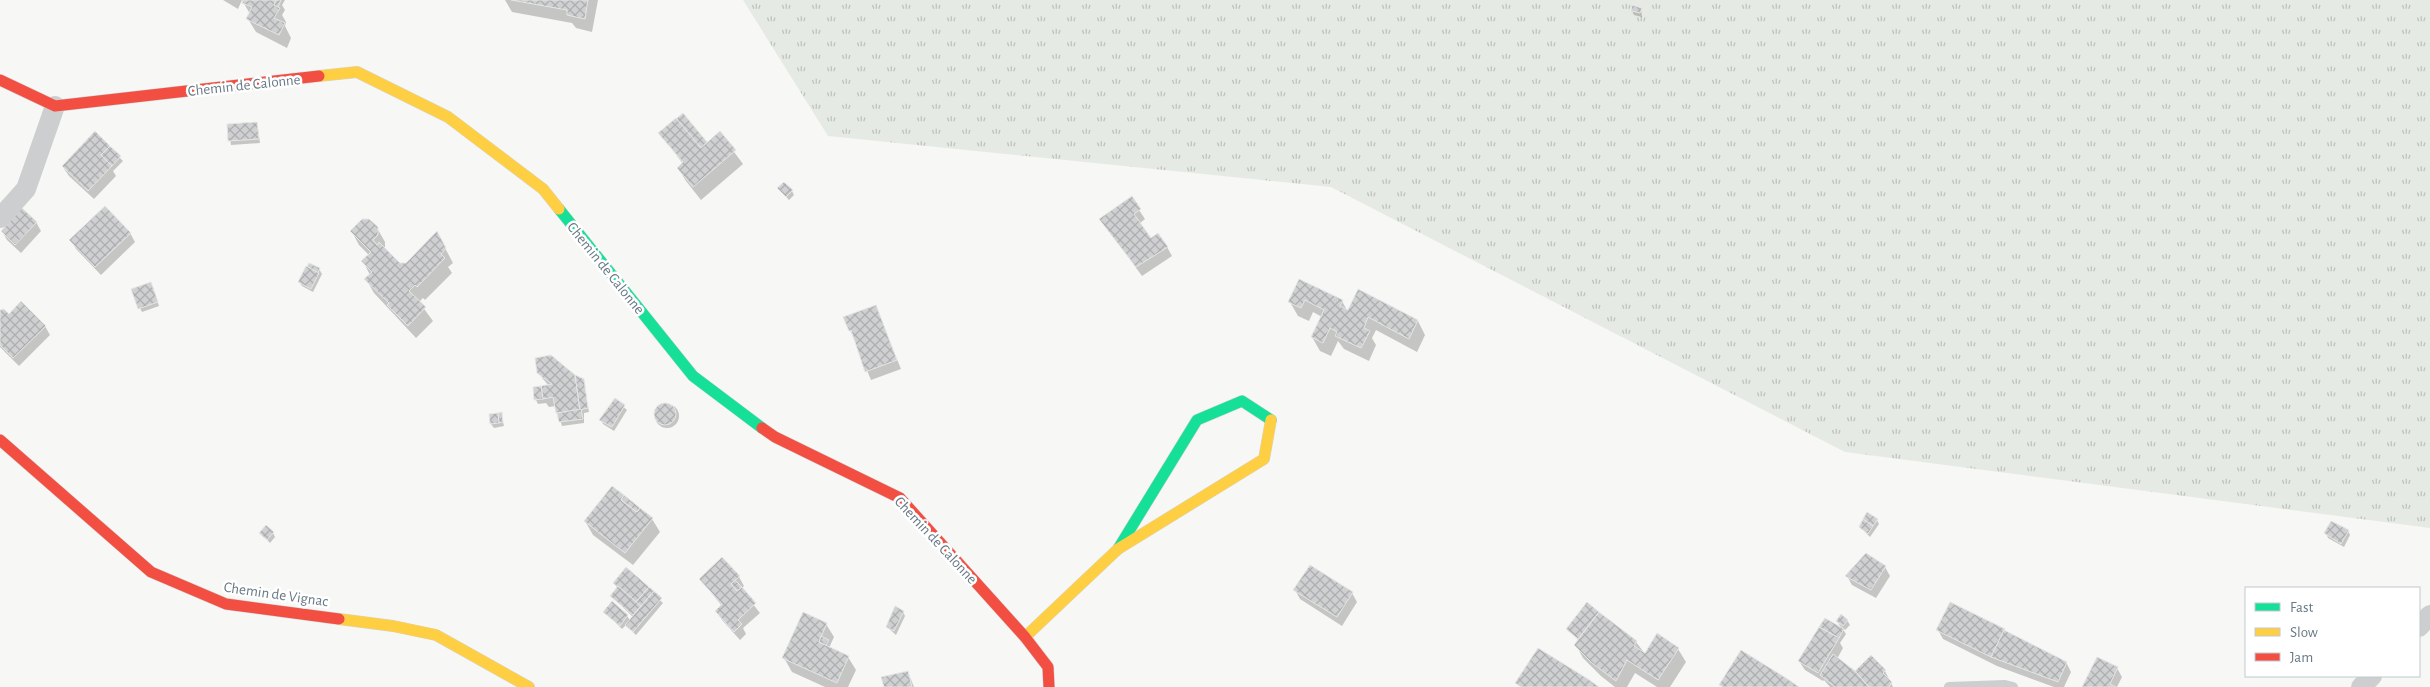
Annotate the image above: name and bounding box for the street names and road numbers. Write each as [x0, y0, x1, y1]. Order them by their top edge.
street label: Chemin de Calonne [187, 72, 301, 99]
street label: Chemin de Calonne [564, 220, 647, 317]
street label: Chemin de Calonne [891, 494, 980, 587]
street label: Chemin de Vignac [223, 580, 329, 609]

